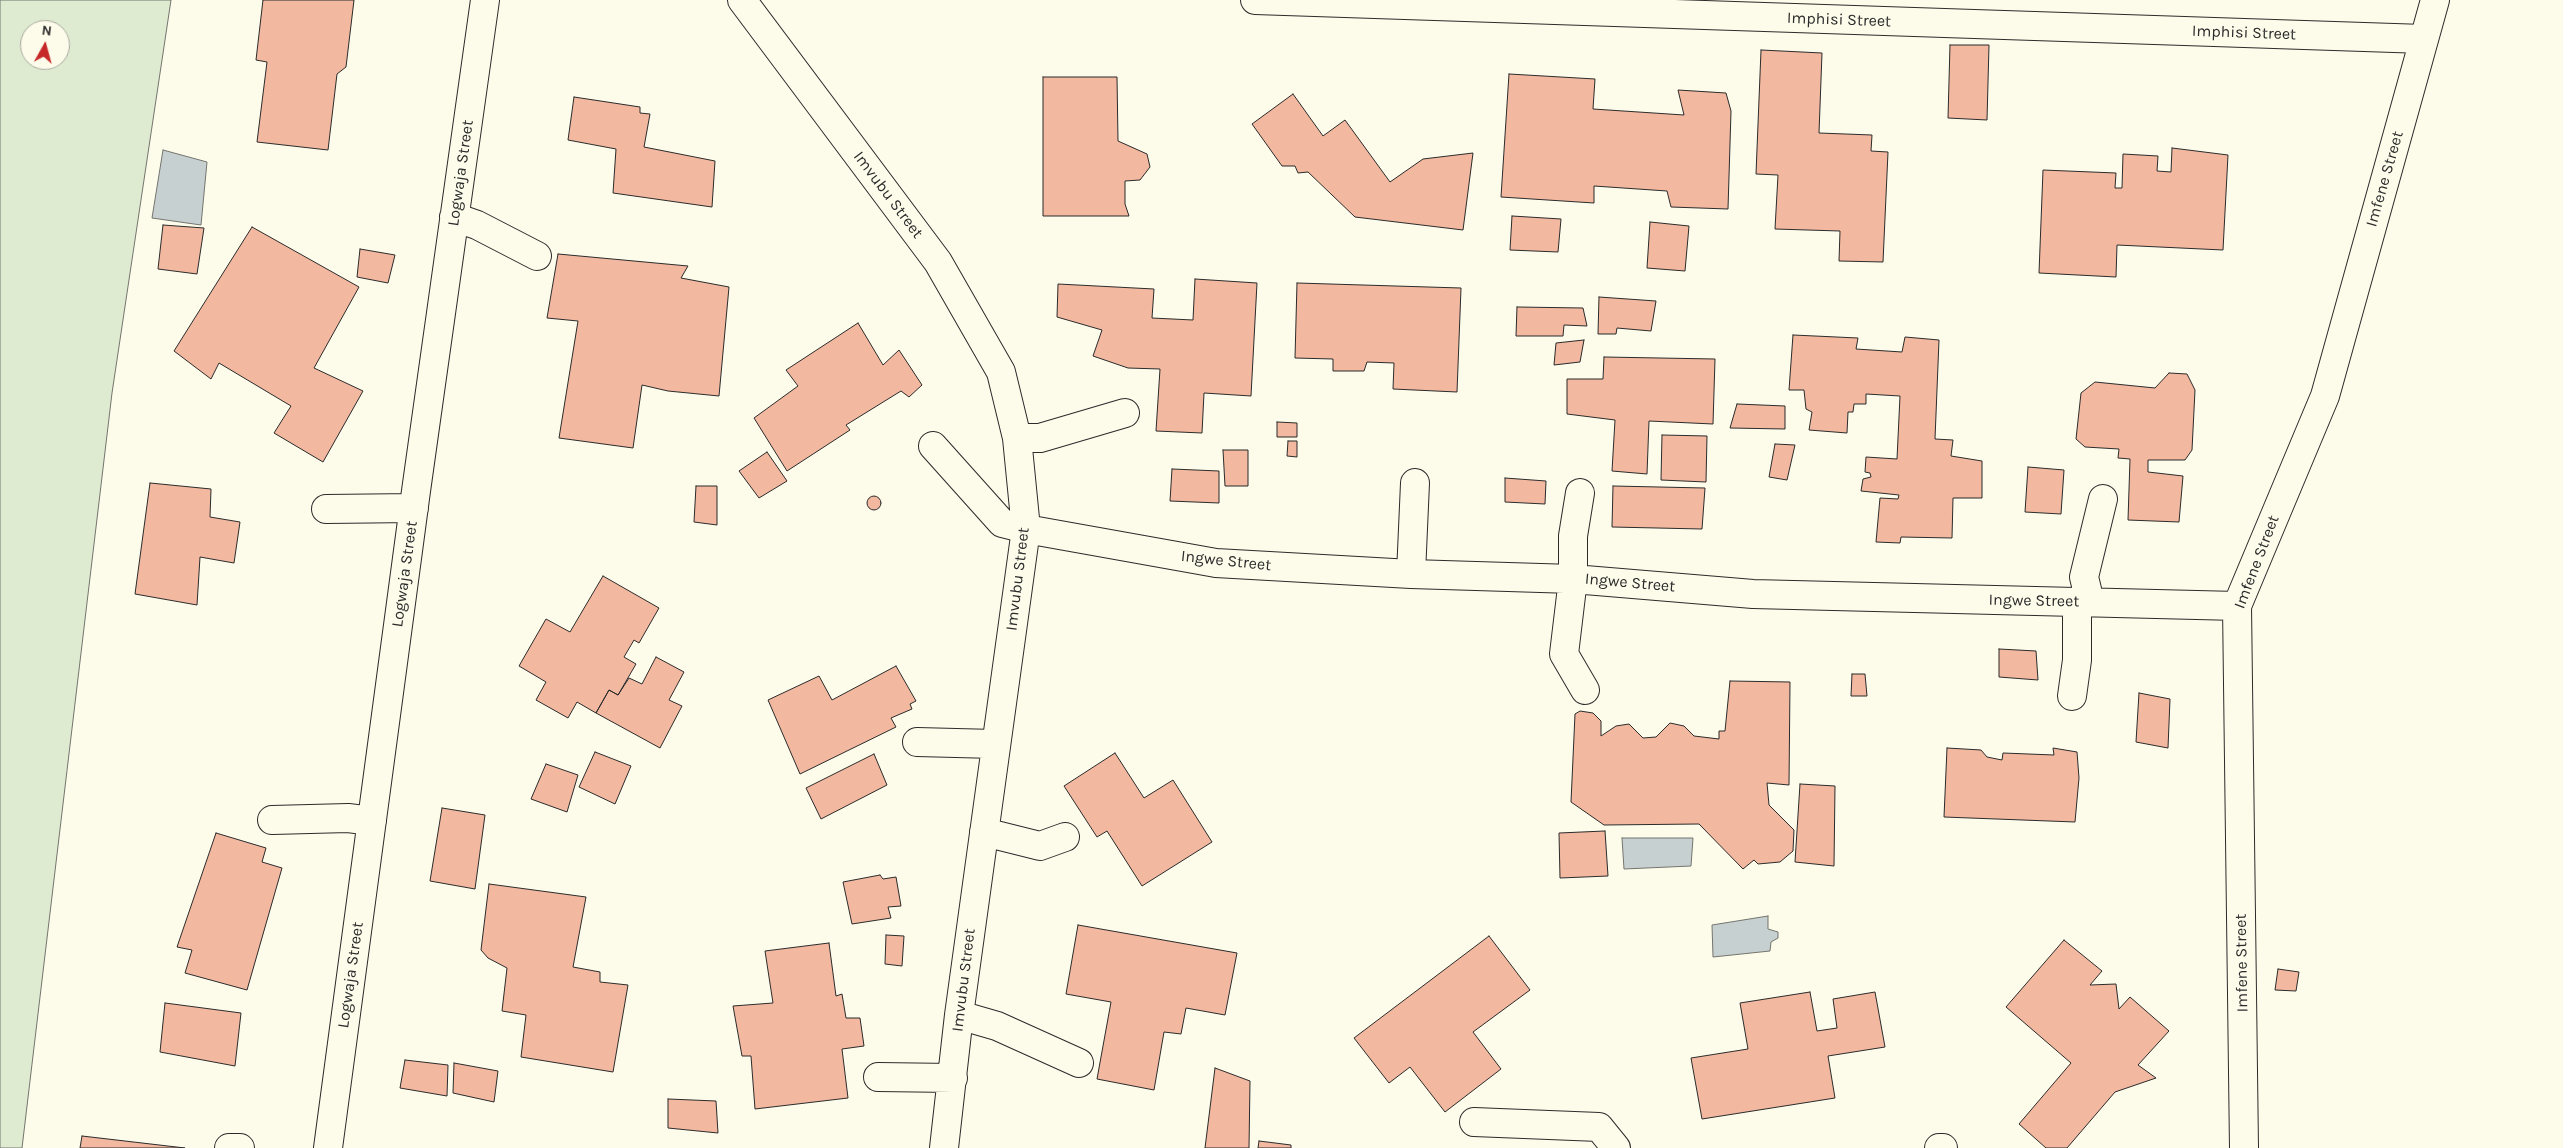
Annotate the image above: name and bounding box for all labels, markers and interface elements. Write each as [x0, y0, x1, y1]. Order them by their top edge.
street label: Imphisi Street [1787, 9, 1891, 31]
north arrow [20, 20, 70, 70]
text: N [41, 22, 53, 40]
street label: Imphisi Street [2192, 22, 2296, 44]
street label: Logwaja Street [444, 119, 478, 227]
street label: Imfene Street [2362, 129, 2408, 229]
street label: Imvubu Street [849, 148, 927, 242]
street label: Imfene Street [2230, 512, 2284, 612]
street label: Logwaja Street [388, 520, 422, 628]
street label: Imvubu Street [1002, 526, 1034, 632]
street label: Ingwe Street [1180, 547, 1272, 575]
street label: Ingwe Street [1584, 569, 1676, 597]
street label: Ingwe Street [1988, 591, 2080, 611]
street label: Imfene Street [2232, 913, 2252, 1013]
street label: Logwaja Street [334, 921, 368, 1029]
street label: Imvubu Street [948, 927, 980, 1033]

